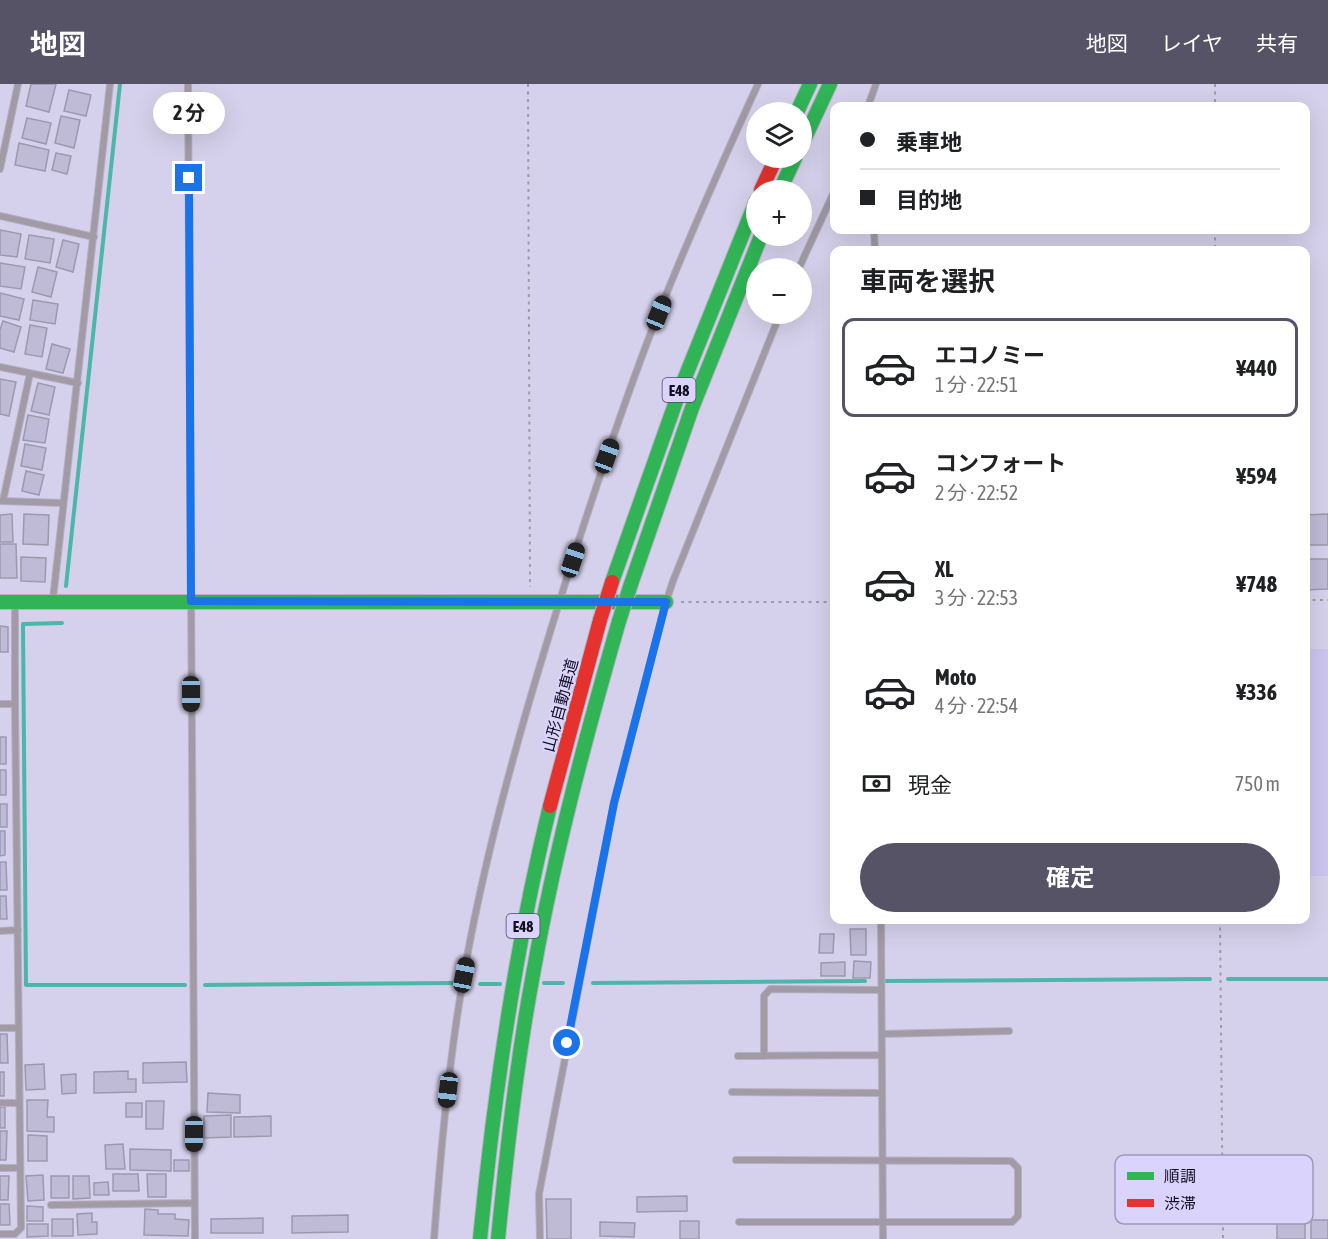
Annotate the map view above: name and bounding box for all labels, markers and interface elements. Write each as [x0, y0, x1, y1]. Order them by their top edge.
text: 地図 [30, 28, 86, 60]
text: 地図 [1086, 31, 1128, 55]
text: レイヤ [1161, 31, 1223, 55]
text: 共有 [1256, 31, 1298, 55]
callout: 2 分 [153, 91, 225, 133]
text: 2 分 [173, 101, 205, 124]
map controls [746, 102, 812, 324]
button: layers [746, 102, 812, 168]
text: 乗車地 [896, 129, 962, 155]
route end [175, 164, 202, 191]
button: + [746, 180, 812, 246]
text: 目的地 [896, 187, 962, 213]
button: − [746, 258, 812, 324]
text: 車両を選択 [860, 266, 995, 297]
car [644, 293, 674, 333]
icon: car [863, 341, 917, 395]
text: エコノミー [935, 342, 1045, 368]
text: ¥440 [1236, 355, 1277, 381]
text: 1 分 · 22:51 [935, 373, 1018, 396]
road number: E48 [662, 378, 696, 402]
car [592, 436, 622, 476]
icon: car [863, 449, 917, 503]
text: コンフォート [935, 450, 1066, 476]
text: ¥594 [1236, 463, 1277, 489]
text: 2 分 · 22:52 [935, 481, 1018, 504]
car [559, 540, 587, 580]
text: XL [935, 556, 953, 582]
icon: car [863, 557, 917, 611]
text: ¥748 [1236, 571, 1277, 597]
text: 3 分 · 22:53 [935, 586, 1018, 609]
street label: 山形自動車道 [539, 656, 581, 754]
text: Moto [935, 664, 977, 690]
icon: car [863, 665, 917, 719]
car [182, 676, 200, 712]
text: ¥336 [1236, 679, 1277, 705]
text: 4 分 · 22:54 [935, 694, 1018, 717]
icon: cash [860, 767, 893, 800]
text: 現金 [908, 772, 952, 798]
text: 750 m [1235, 772, 1280, 795]
button: 確定 [860, 843, 1280, 912]
road number: E48 [506, 914, 540, 938]
car [452, 956, 476, 994]
route start [553, 1029, 580, 1056]
car [437, 1071, 459, 1109]
car [185, 1116, 203, 1152]
legend [1115, 1155, 1313, 1224]
text: 順調 [1164, 1167, 1196, 1185]
text: 渋滞 [1164, 1194, 1196, 1212]

